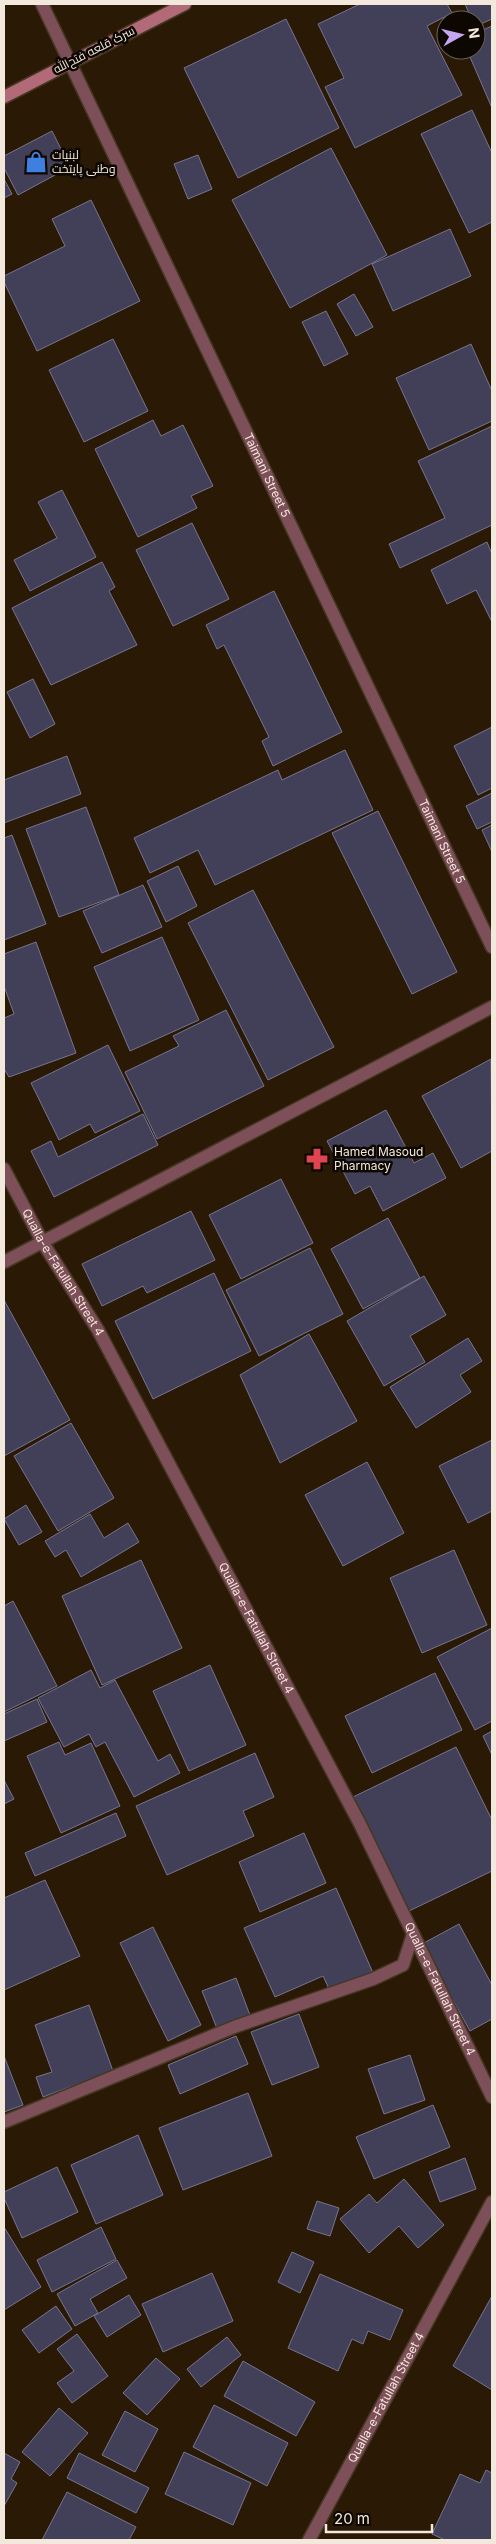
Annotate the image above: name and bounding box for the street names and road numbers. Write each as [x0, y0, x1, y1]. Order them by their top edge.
street label: سرک قلعه فتح‌الله [51, 23, 137, 77]
street label: Taimani Street 5 [241, 430, 294, 520]
street label: Taimani Street 5 [416, 797, 469, 886]
street label: Qualla-e-Fatullah Street 4 [19, 1206, 108, 1338]
street label: Qualla-e-Fatullah Street 4 [216, 1560, 298, 1696]
street label: Qualla-e-Fatullah Street 4 [402, 1920, 479, 2058]
street label: Qualla-e-Fatullah Street 4 [344, 2329, 427, 2465]

